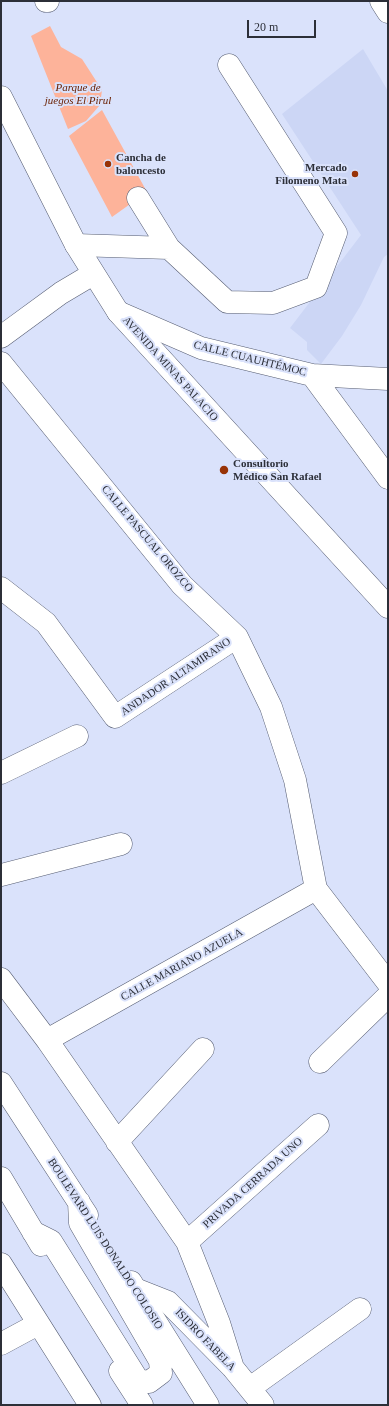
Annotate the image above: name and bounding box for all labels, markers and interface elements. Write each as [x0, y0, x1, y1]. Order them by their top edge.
scale bar [249, 12, 318, 38]
text: 20 m [254, 20, 278, 34]
park label: Parque de juegos El Pirul [45, 81, 111, 107]
place label: Cancha de baloncesto [116, 151, 166, 177]
marker: Cancha de baloncesto [103, 159, 113, 169]
place label: Mercado Filomeno Mata [275, 161, 347, 187]
marker: Mercado Filomeno Mata [350, 169, 360, 179]
street label: AVENIDA MINAS PALACIO [119, 314, 221, 424]
street label: CALLE CUAUHTÉMOC [192, 339, 308, 379]
place label: Consultorio Médico San Rafael [233, 457, 322, 483]
marker: Consultorio Médico San Rafael [218, 464, 230, 476]
street label: CALLE PASCUAL OROZCO [98, 483, 196, 595]
street label: ANDADOR ALTAMIRANO [119, 635, 233, 719]
street label: CALLE MARIANO AZUELA [119, 926, 245, 1004]
street label: PRIVADA CERRADA UNO [201, 1135, 305, 1231]
street label: BOULEVARD LUIS DONALDO COLOSIO [45, 1156, 165, 1332]
street label: ISIDRO FABELA [172, 1306, 238, 1374]

